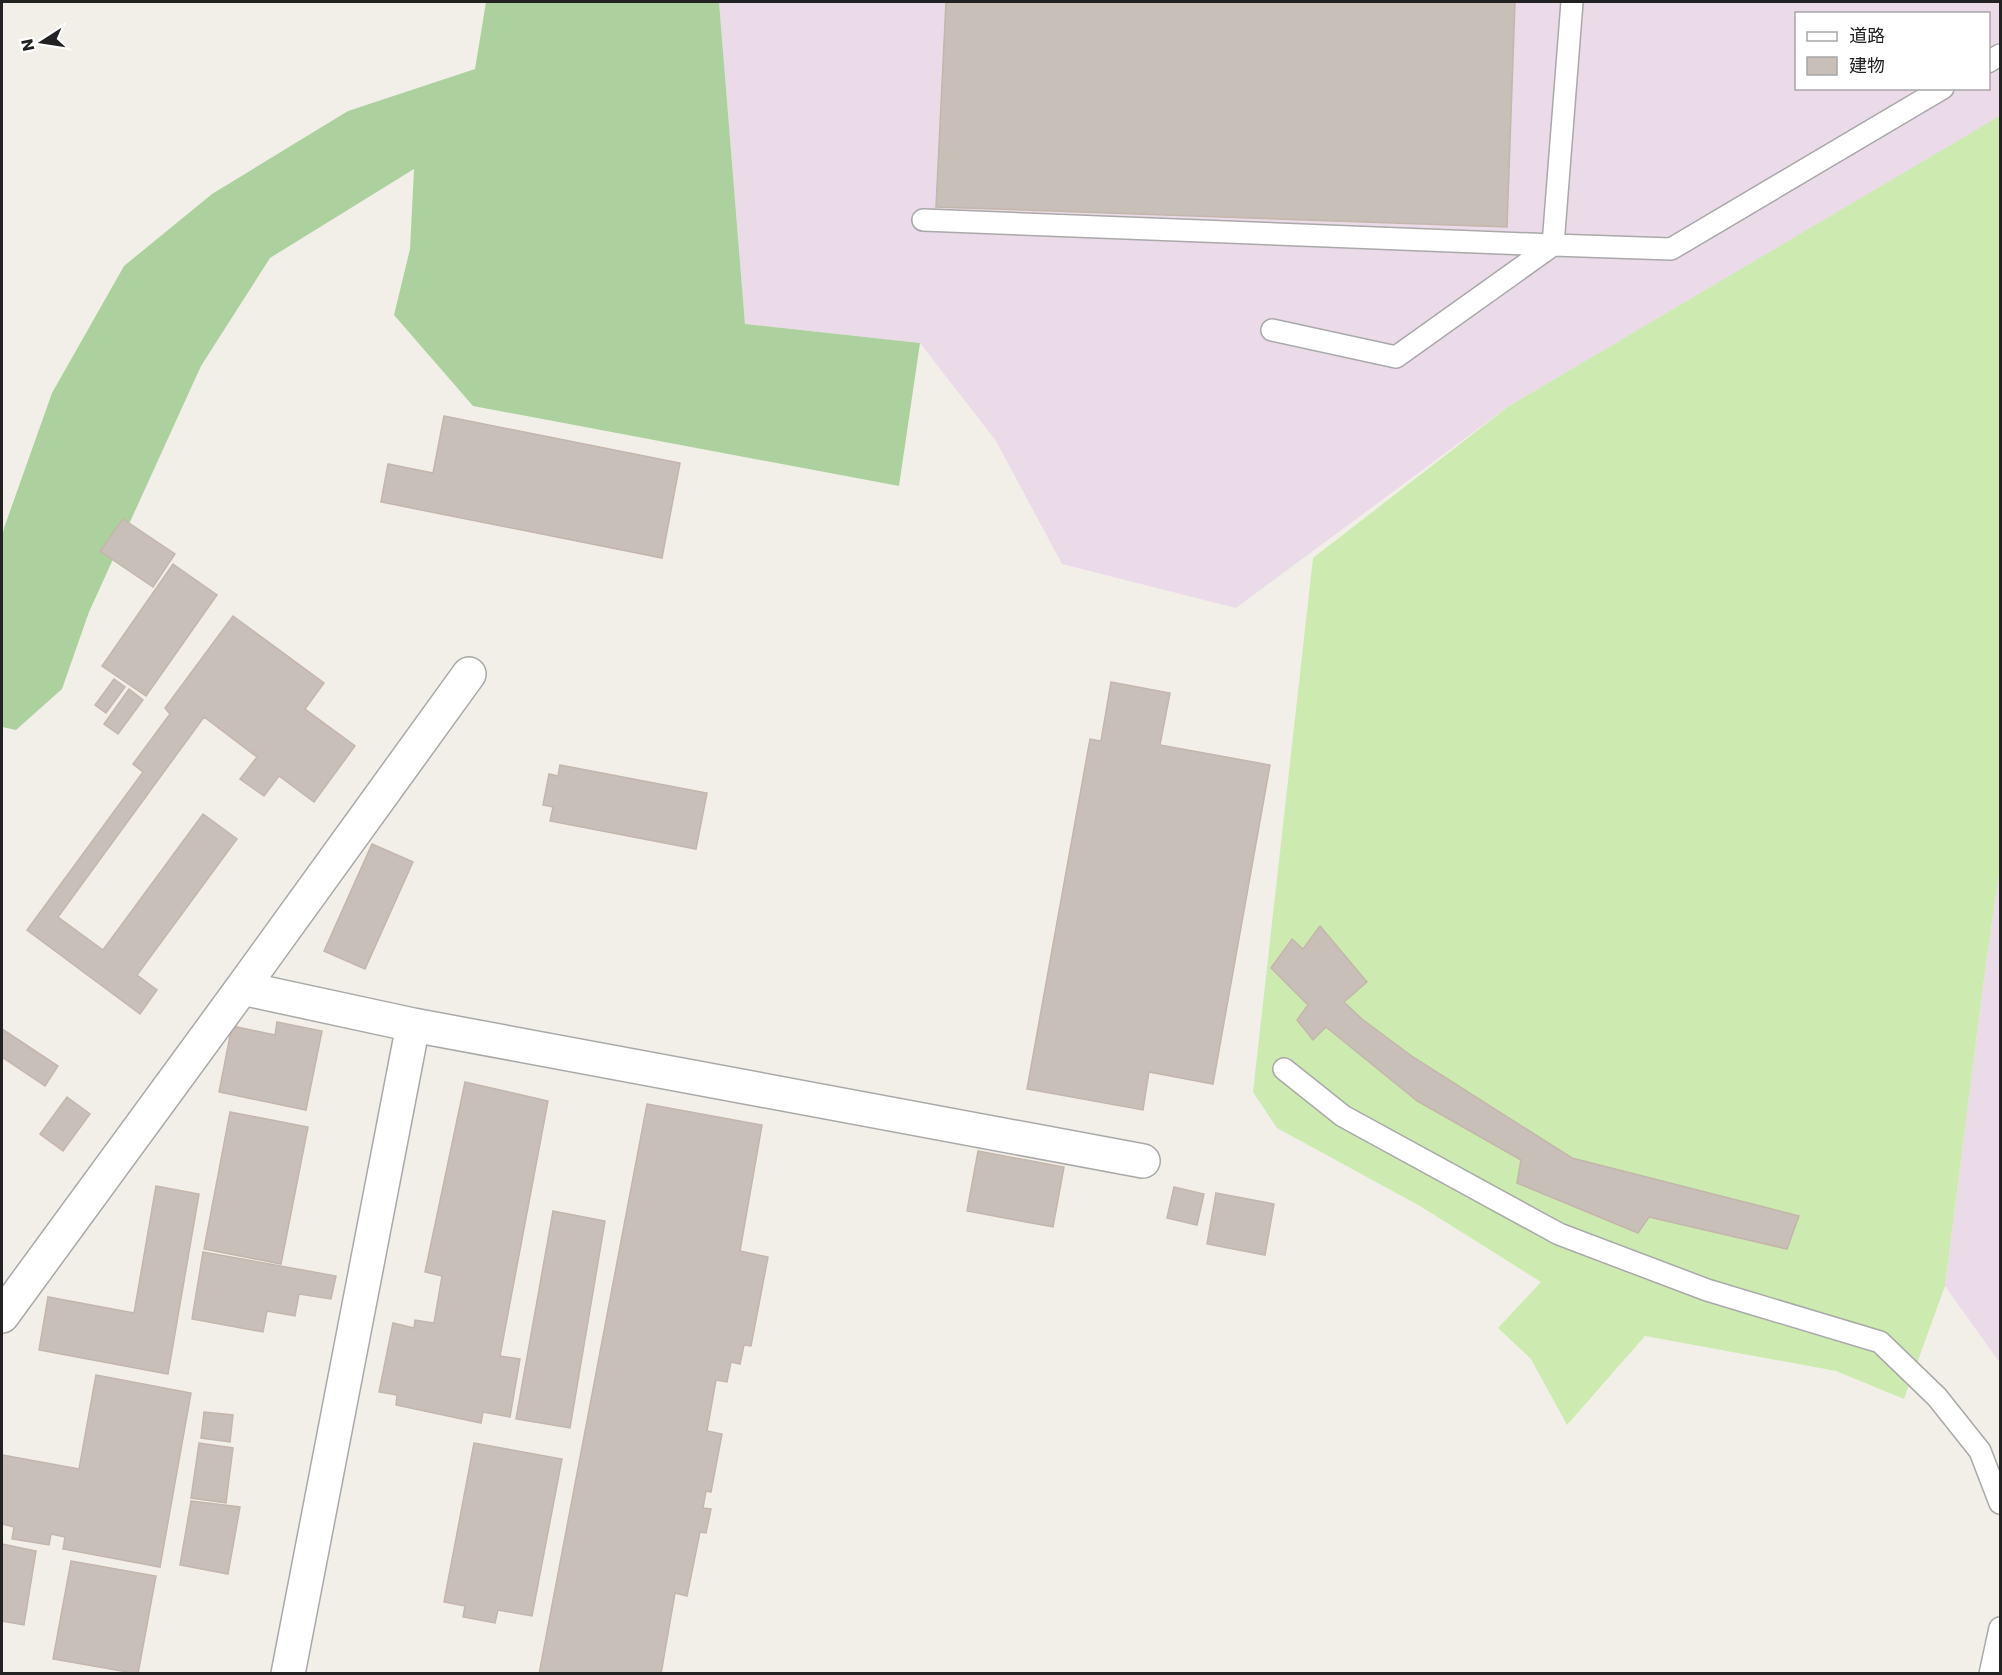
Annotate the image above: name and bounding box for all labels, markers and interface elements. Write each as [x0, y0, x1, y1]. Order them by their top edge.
north arrow [12, 12, 72, 72]
legend [1795, 12, 1990, 90]
text: 道路 [1849, 23, 1885, 48]
text: N [15, 37, 40, 53]
text: 建物 [1849, 53, 1885, 78]

